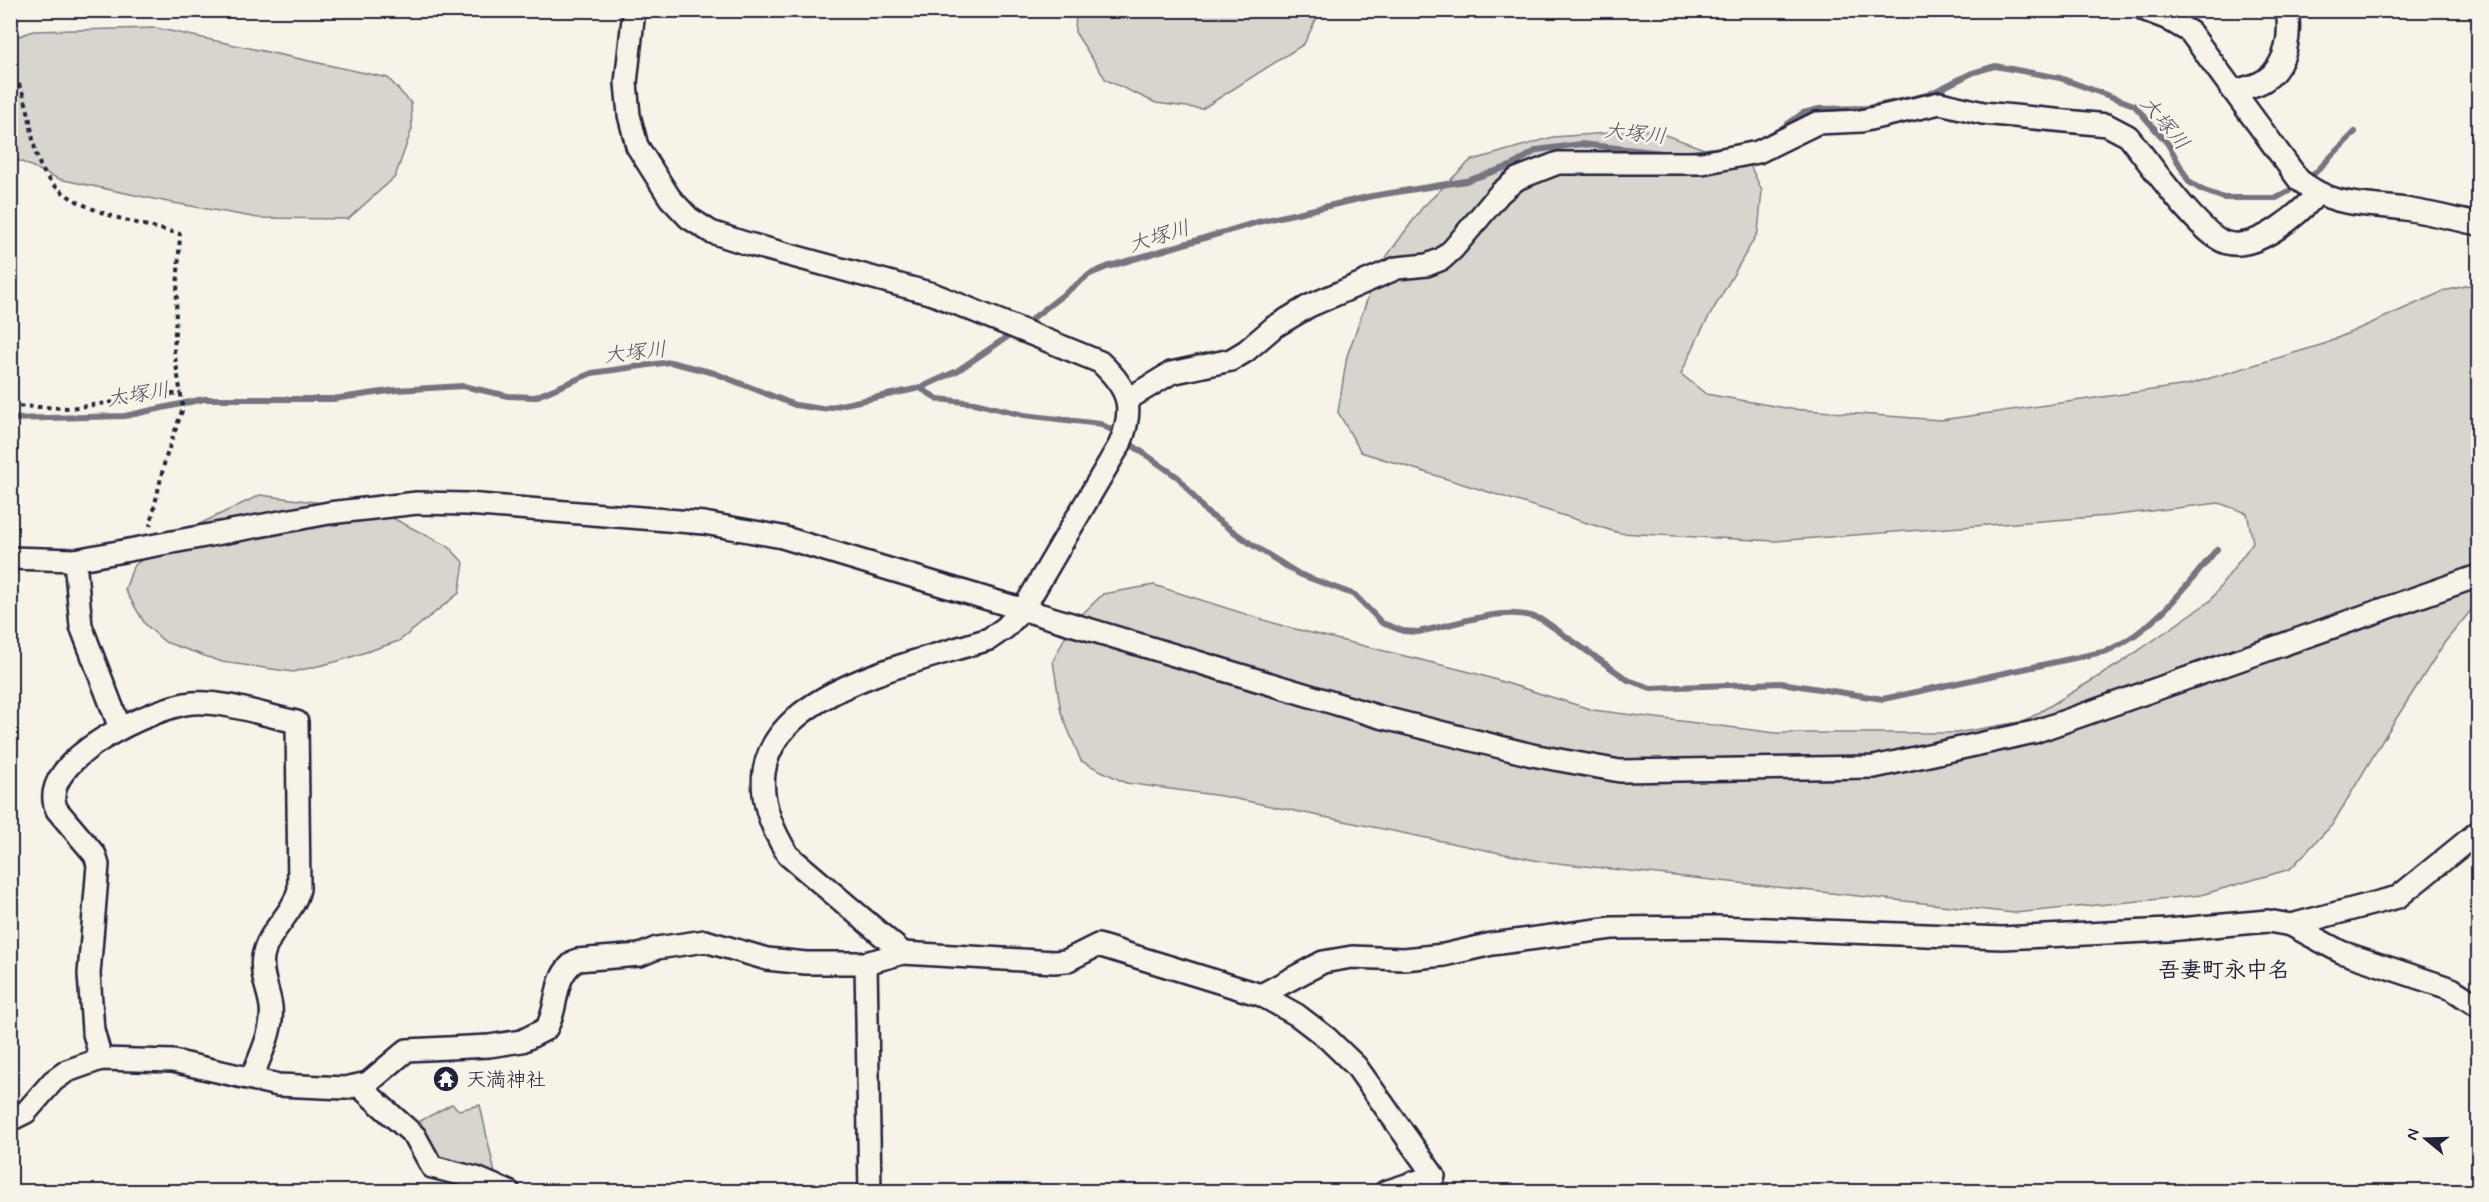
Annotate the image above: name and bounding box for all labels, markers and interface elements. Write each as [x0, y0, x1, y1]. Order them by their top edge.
water label: 大塚川 [2133, 91, 2195, 157]
water label: 大塚川 [1602, 117, 1668, 151]
water label: 大塚川 [1125, 214, 1194, 260]
water label: 大塚川 [602, 336, 668, 370]
water label: 大塚川 [105, 376, 171, 414]
district label: 吾妻町永中名 [2158, 957, 2290, 985]
temple icon: 天満神社 [431, 1064, 461, 1094]
place label: 天満神社 [466, 1067, 546, 1094]
north arrow [2396, 1109, 2456, 1169]
text: N [2402, 1126, 2425, 1143]

